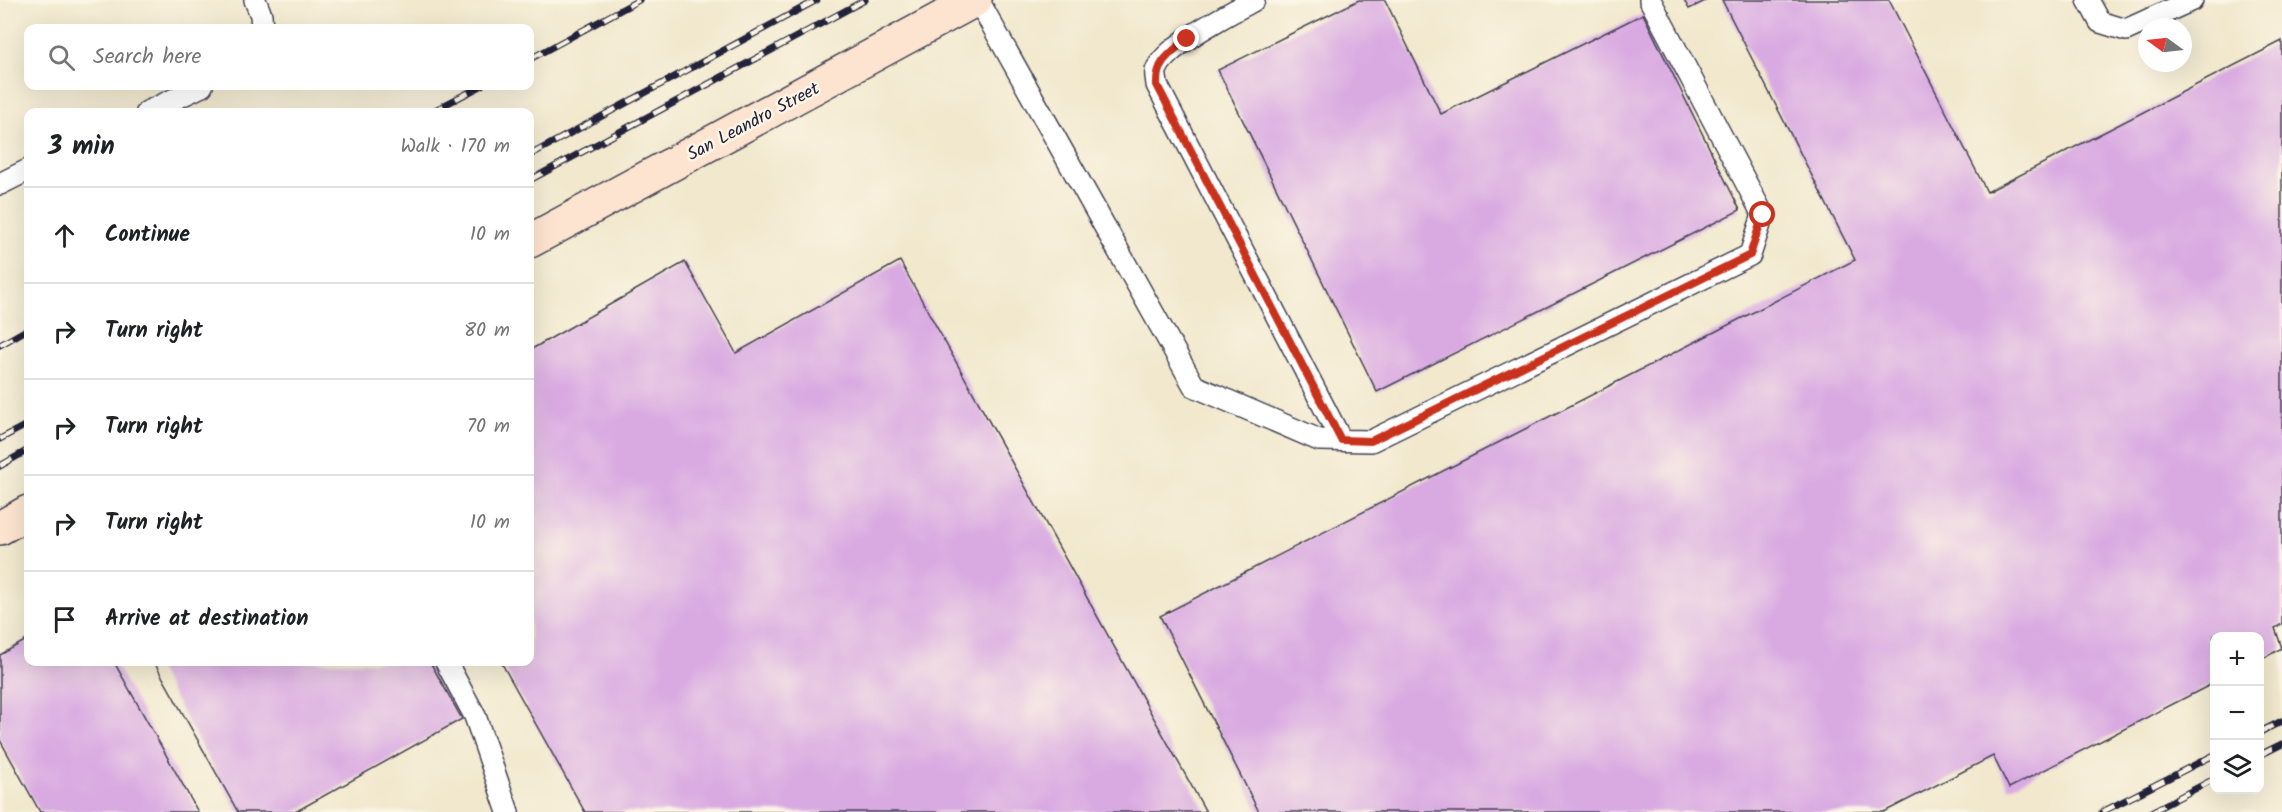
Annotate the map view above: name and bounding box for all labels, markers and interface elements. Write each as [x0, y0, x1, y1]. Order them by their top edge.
north arrow [2138, 18, 2192, 72]
search box [24, 24, 534, 90]
route end [1173, 25, 1199, 51]
text: Search here [93, 40, 201, 75]
icon: search [45, 41, 78, 74]
street label: San Leandro Street [682, 75, 826, 170]
text: 3 min [48, 126, 115, 168]
text: Walk · 170 m [400, 131, 510, 163]
route start [1749, 201, 1775, 227]
text: Continue [105, 218, 190, 253]
icon: ahead [48, 219, 81, 252]
text: 10 m [470, 219, 510, 251]
text: Turn right [105, 314, 203, 349]
icon: right [48, 315, 81, 348]
text: 80 m [464, 315, 510, 347]
text: Turn right [105, 410, 203, 445]
icon: right [48, 411, 81, 444]
text: 70 m [467, 411, 510, 443]
text: Turn right [105, 506, 203, 541]
icon: right [48, 507, 81, 540]
text: 10 m [470, 507, 510, 539]
text: Arrive at destination [105, 602, 308, 637]
icon: arrive [48, 603, 81, 636]
map controls [2210, 632, 2264, 794]
button: + [2210, 632, 2264, 686]
button: − [2210, 686, 2264, 740]
button: layers [2210, 740, 2264, 794]

